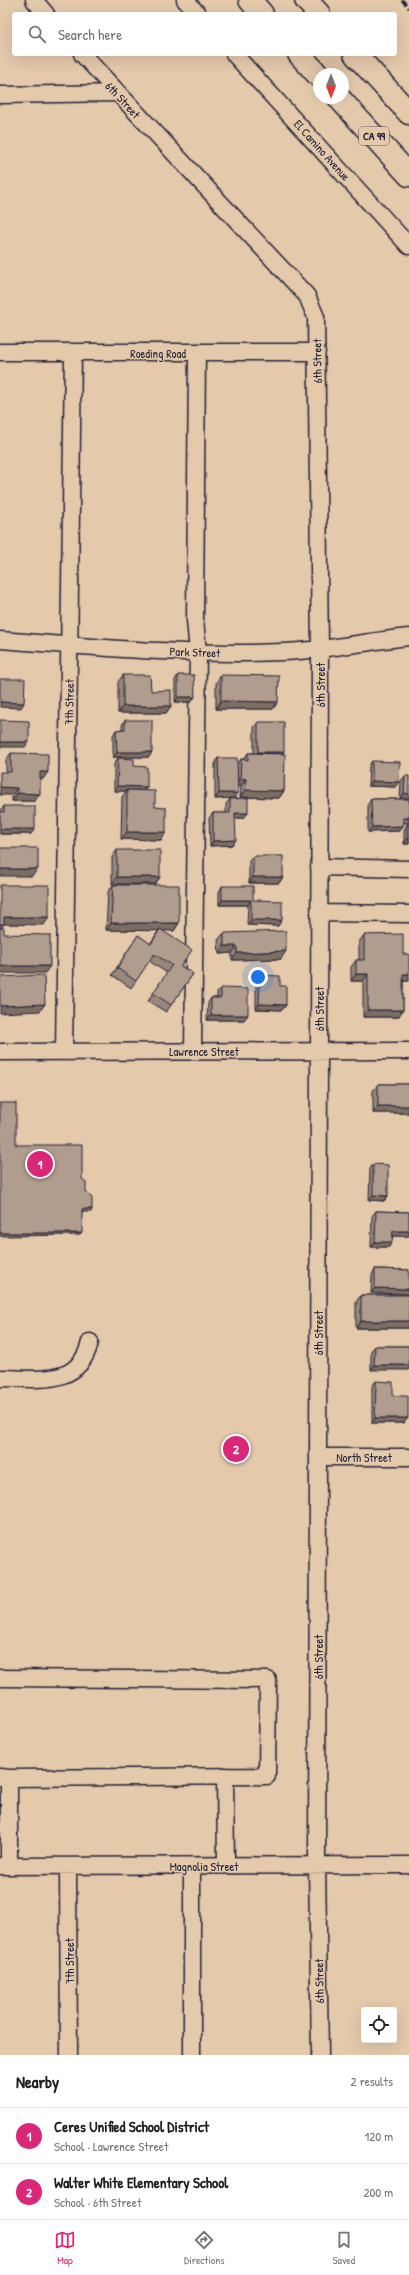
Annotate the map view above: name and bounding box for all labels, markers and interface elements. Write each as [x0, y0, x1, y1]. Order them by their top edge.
search box [12, 12, 397, 56]
icon: search [26, 23, 48, 45]
text: Search here [58, 24, 122, 45]
north arrow [313, 68, 349, 104]
street label: 6th Street [102, 78, 145, 123]
street label: El Camino Avenue [290, 116, 354, 184]
road number: CA 99 [359, 127, 389, 145]
street label: 6th Street [308, 338, 326, 383]
street label: Roeding Road [130, 345, 186, 362]
street label: Park Street [169, 643, 222, 661]
street label: 6th Street [312, 662, 329, 707]
street label: 7th Street [60, 678, 78, 725]
your location [248, 967, 268, 987]
street label: 6th Street [311, 986, 328, 1031]
street label: Lawrence Street [169, 1043, 240, 1060]
pin: 1 [27, 1149, 53, 1179]
street label: 6th Street [310, 1310, 327, 1355]
pin: 2 [223, 1434, 249, 1464]
street label: North Street [336, 1449, 393, 1466]
street label: 6th Street [310, 1634, 327, 1679]
street label: Magnolia Street [170, 1858, 239, 1875]
street label: 7th Street [61, 1937, 78, 1984]
street label: 6th Street [310, 1958, 328, 2003]
map controls [361, 2007, 397, 2043]
button: locate [361, 2007, 397, 2043]
text: Nearby [16, 2070, 59, 2093]
text: 2 results [351, 2072, 393, 2090]
text: Ceres Unified School District [54, 2116, 209, 2137]
text: 1 [27, 2127, 31, 2145]
text: 120 m [365, 2127, 393, 2145]
text: School · Lawrence Street [54, 2137, 168, 2155]
text: Walter White Elementary School [54, 2172, 228, 2193]
text: 2 [26, 2183, 32, 2201]
text: 200 m [363, 2183, 393, 2201]
text: School · 6th Street [54, 2193, 141, 2211]
tab: Map [54, 2229, 76, 2267]
tab: Directions [184, 2229, 225, 2267]
tab: Saved [333, 2229, 355, 2267]

